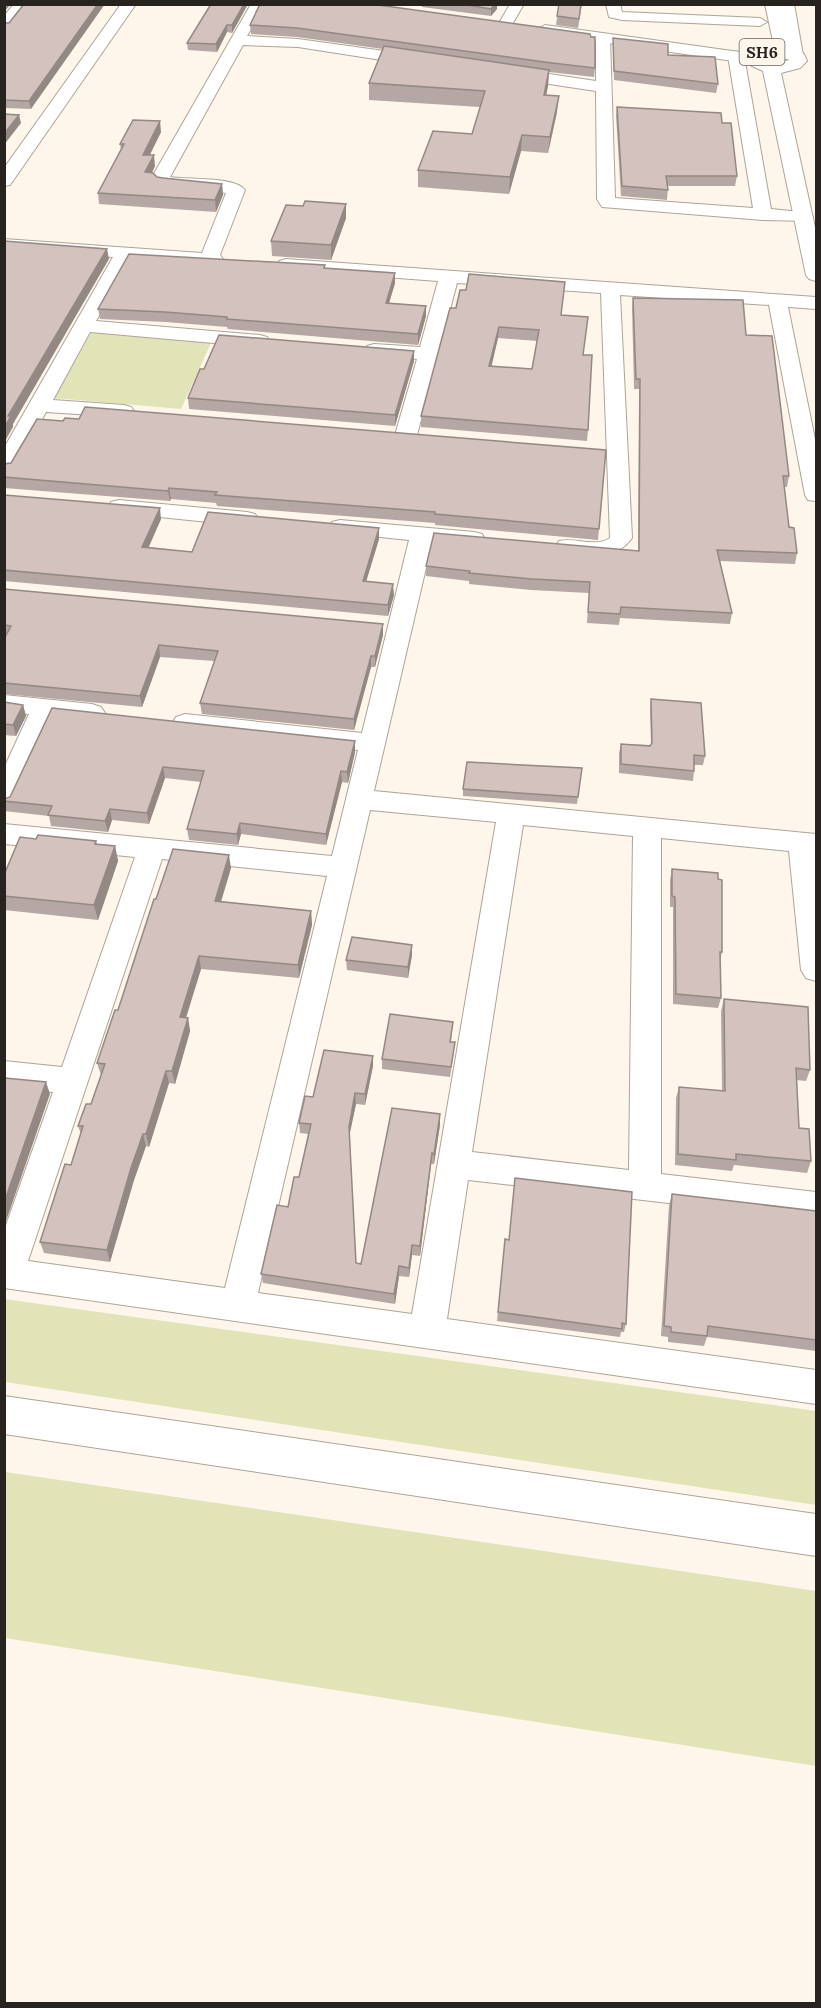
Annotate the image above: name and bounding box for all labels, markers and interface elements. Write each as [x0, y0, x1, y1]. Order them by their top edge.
road number: SH6 [740, 39, 784, 65]

